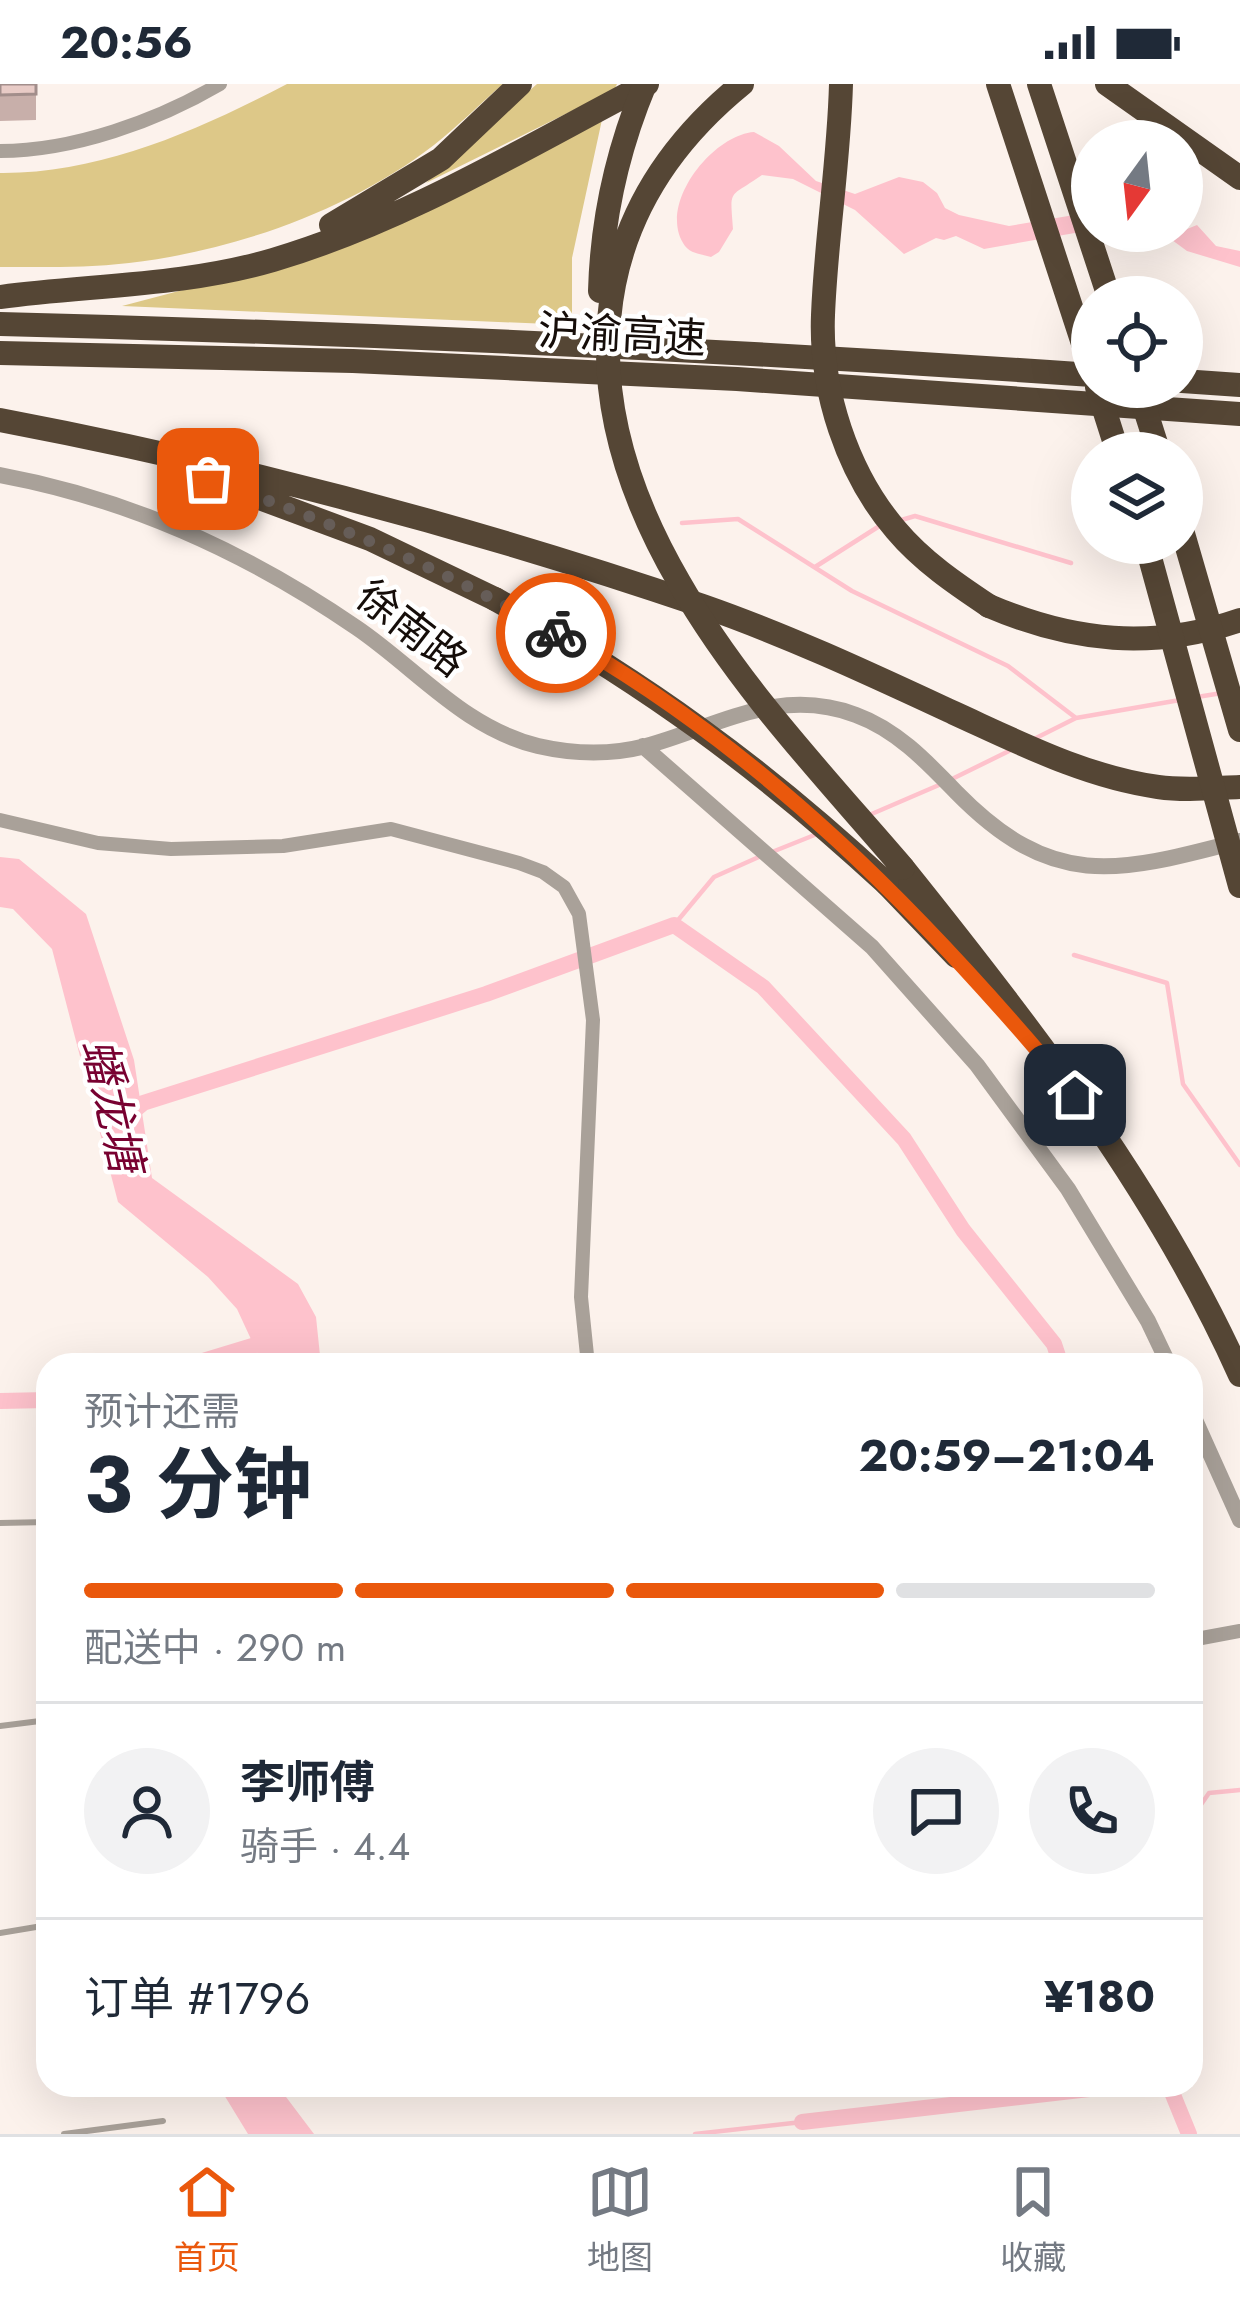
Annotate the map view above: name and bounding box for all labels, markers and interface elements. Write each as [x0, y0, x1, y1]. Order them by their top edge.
text: 20:56 [60, 10, 193, 75]
north arrow [1071, 120, 1203, 252]
map controls [1071, 120, 1203, 564]
button: locate [1071, 276, 1203, 408]
street label: 沪渝高速 [536, 300, 707, 369]
pin [157, 428, 259, 530]
button: layers [1071, 432, 1203, 564]
icon: bag [175, 446, 241, 512]
street label: 徐南路 [343, 566, 480, 691]
courier [496, 573, 616, 693]
icon: bike [523, 600, 589, 666]
water label: 蟠龙塘 [66, 1032, 161, 1185]
pin [1024, 1044, 1126, 1146]
icon: home [1042, 1062, 1108, 1128]
text: 预计还需 [84, 1383, 240, 1440]
text: 20:59–21:04 [859, 1423, 1155, 1488]
text: 3 分钟 [84, 1429, 312, 1541]
text: 配送中 · 290 m [84, 1619, 346, 1676]
button: person [84, 1748, 210, 1874]
button: chat [873, 1748, 999, 1874]
button: phone [1029, 1748, 1155, 1874]
text: 李师傅 [240, 1750, 375, 1815]
text: 骑手 · 4.4 [240, 1818, 410, 1875]
text: ¥180 [1044, 1964, 1155, 2029]
text: 订单 #1796 [84, 1966, 310, 2031]
tab: 首页 [174, 2159, 240, 2281]
tab: 地图 [587, 2159, 653, 2281]
tab: 收藏 [1000, 2159, 1066, 2281]

